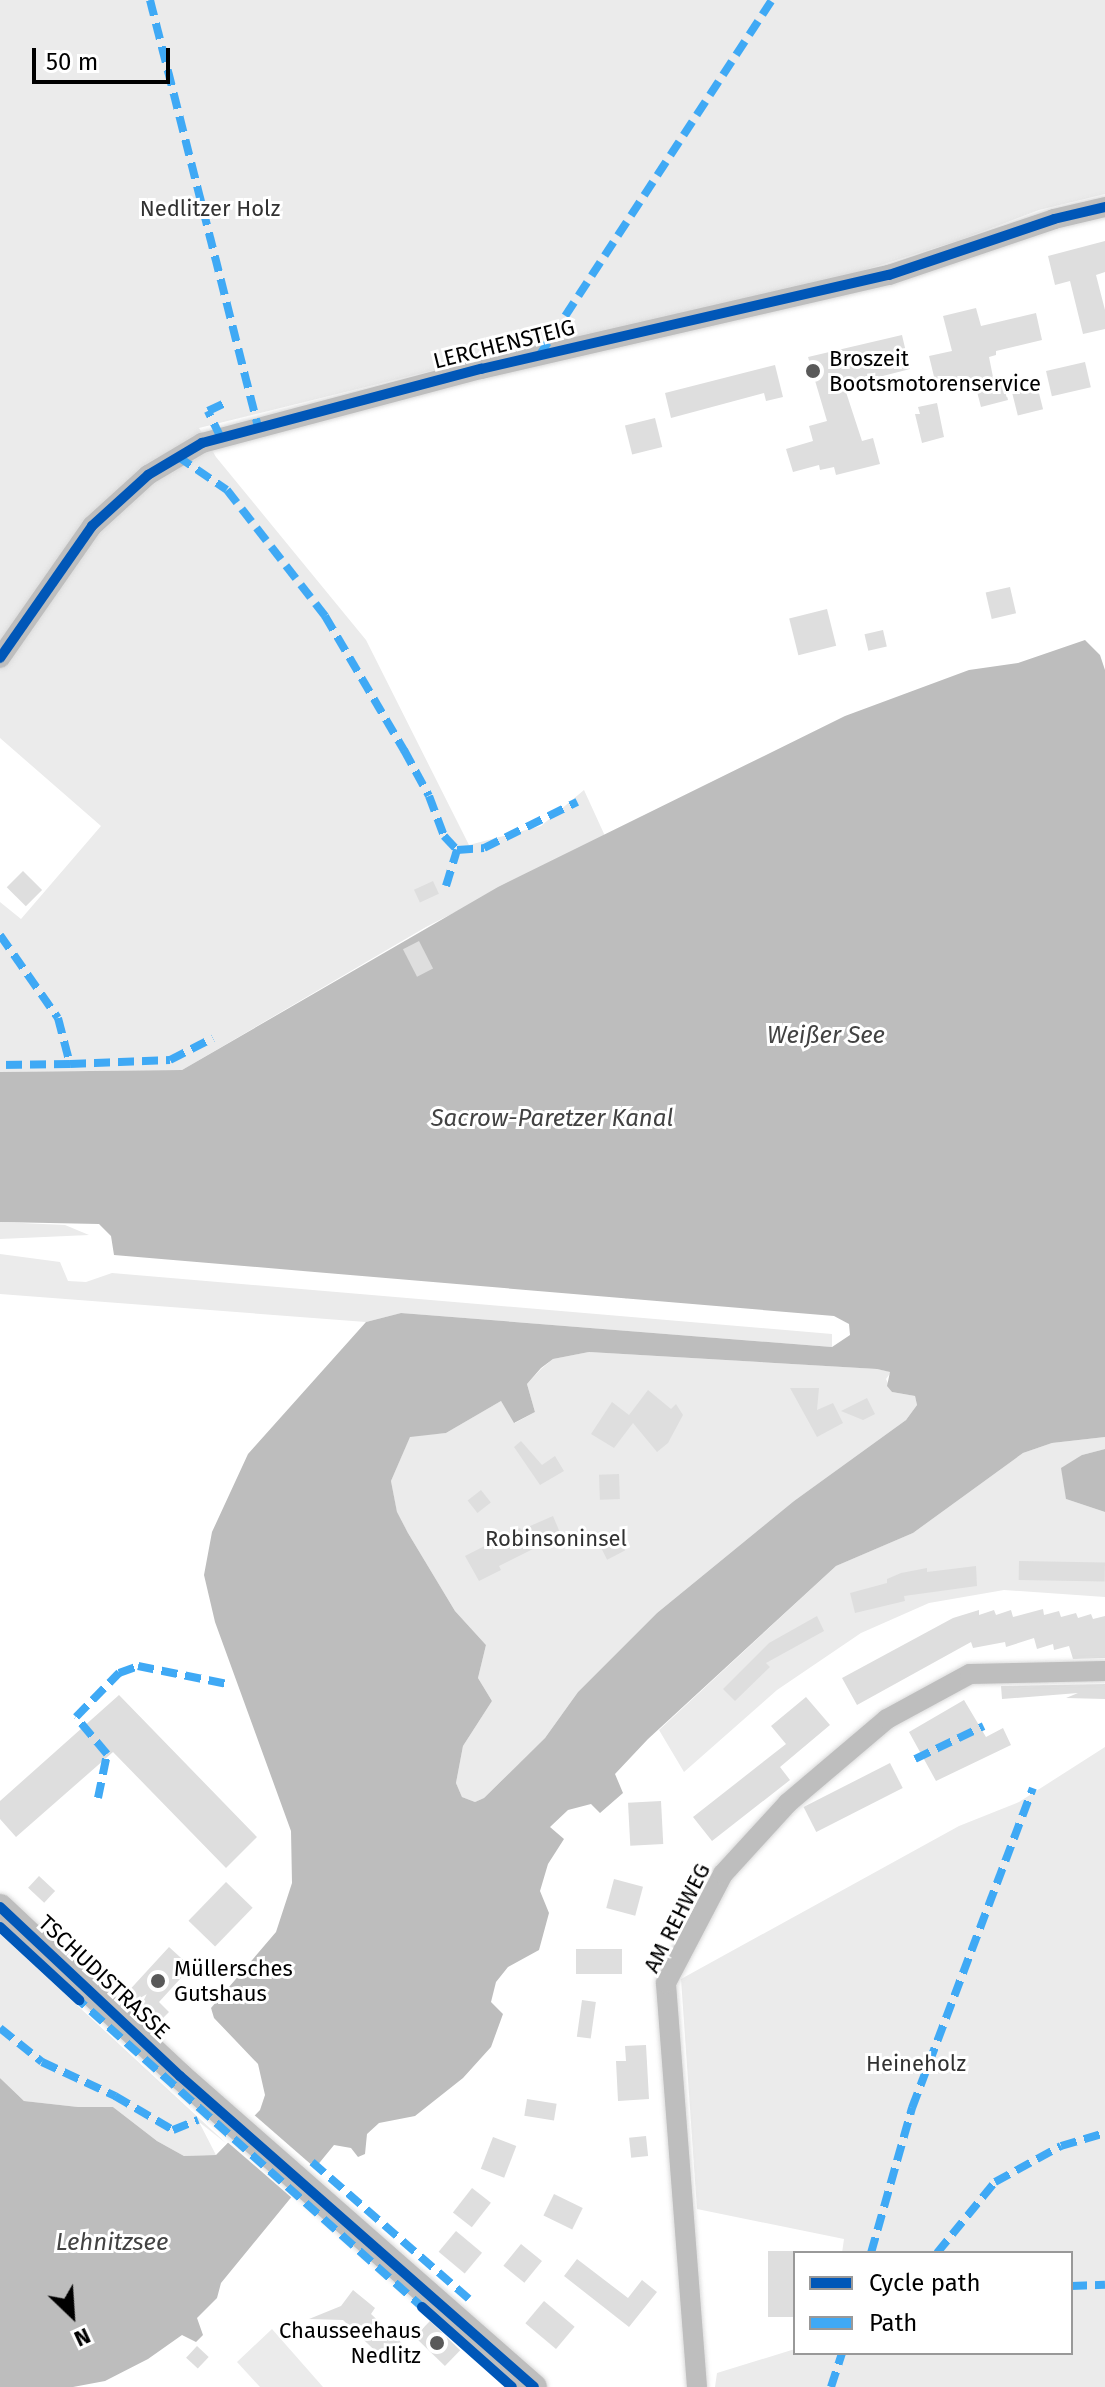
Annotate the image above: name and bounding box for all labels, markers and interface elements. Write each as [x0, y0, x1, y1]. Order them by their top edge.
scale bar [36, 32, 174, 82]
text: 50 m [46, 48, 98, 76]
park label: Nedlitzer Holz [140, 196, 280, 222]
street label: LERCHENSTEIG [430, 314, 578, 374]
place label: Broszeit Bootsmotorenservice [829, 345, 1041, 396]
marker: Broszeit Bootsmotorenservice [804, 362, 822, 380]
water label: Weißer See [767, 1022, 885, 1050]
water label: Sacrow-Paretzer Kanal [431, 1105, 673, 1133]
park label: Robinsoninsel [485, 1526, 627, 1552]
street label: AM REHWEG [638, 1859, 716, 1977]
street label: TSCHUDISTRASSE [33, 1909, 175, 2045]
place label: Müllersches Gutshaus [174, 1955, 293, 2006]
marker: Müllersches Gutshaus [149, 1972, 167, 1990]
park label: Heineholz [866, 2051, 966, 2077]
water label: Lehnitzsee [56, 2229, 168, 2257]
legend [793, 2251, 1073, 2355]
text: Cycle path [869, 2269, 981, 2297]
north arrow [32, 2275, 112, 2355]
text: Path [869, 2309, 917, 2337]
place label: Chausseehaus Nedlitz [279, 2317, 421, 2368]
text: N [70, 2322, 95, 2353]
marker: Chausseehaus Nedlitz [428, 2334, 446, 2352]

